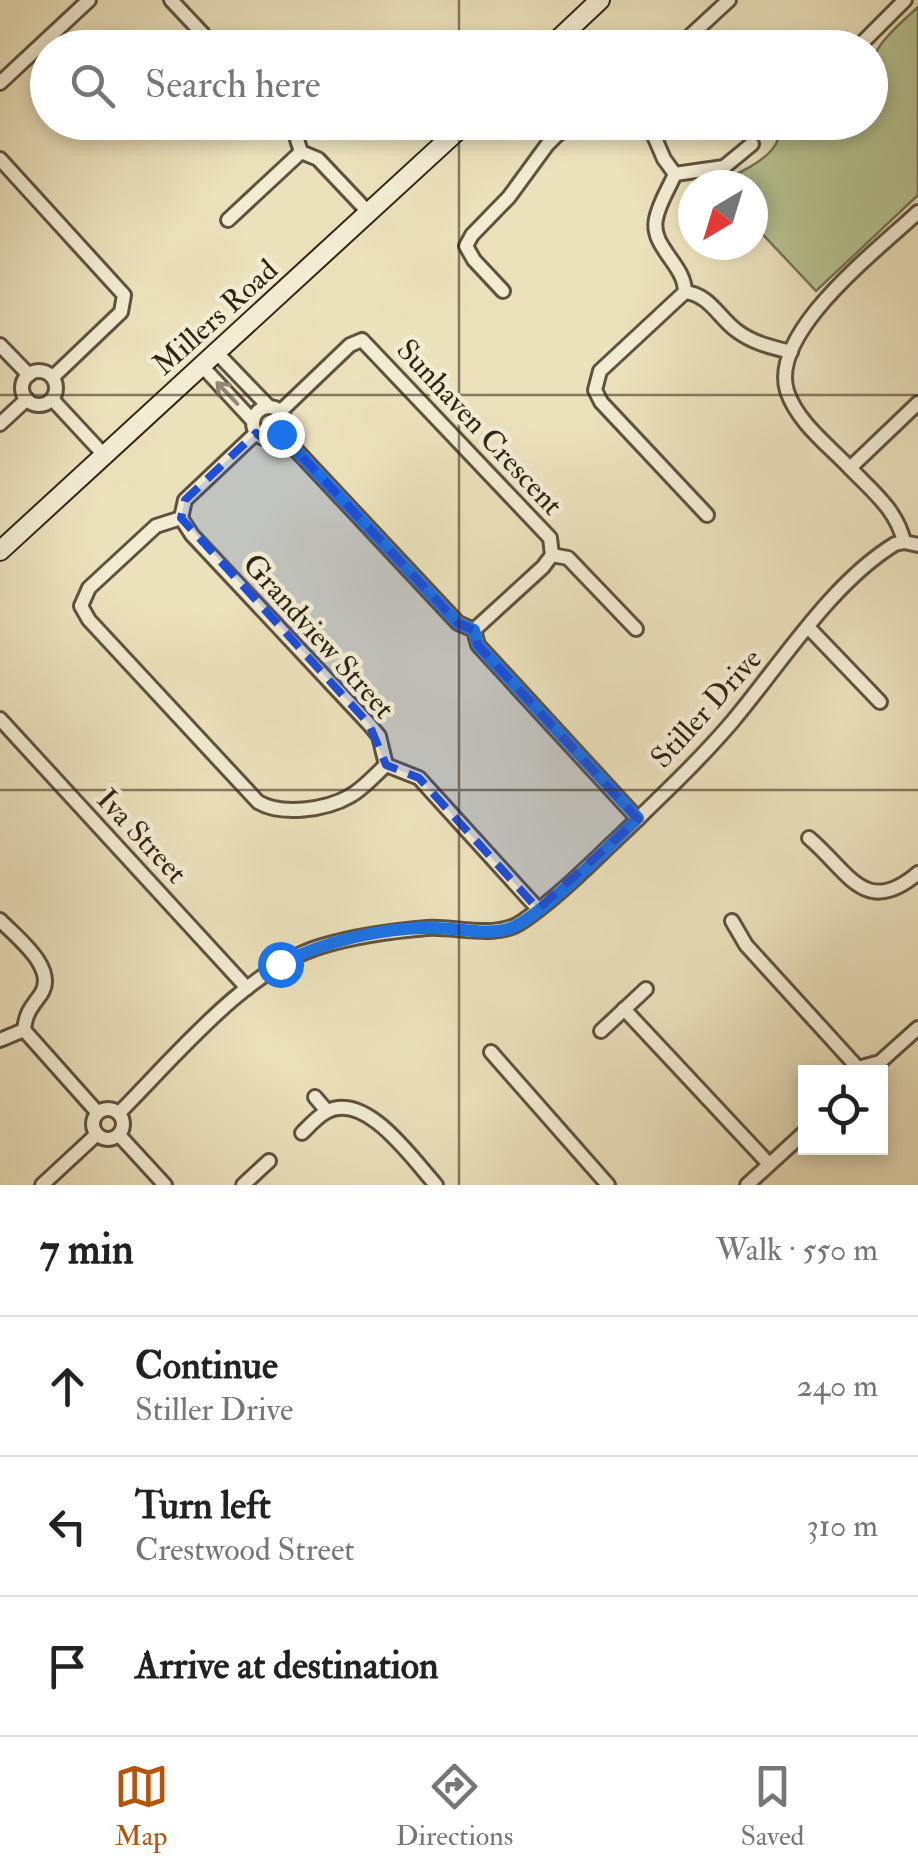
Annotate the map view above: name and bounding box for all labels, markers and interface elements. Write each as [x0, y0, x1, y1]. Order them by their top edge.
search box [30, 30, 888, 140]
icon: search [65, 58, 120, 113]
text: Search here [145, 61, 321, 109]
north arrow [678, 170, 768, 260]
street label: Millers Road [145, 252, 286, 383]
street label: Sunhaven Crescent [389, 332, 571, 523]
one-way arrow [216, 381, 239, 406]
route end [259, 412, 305, 458]
street label: Grandview Street [235, 546, 403, 727]
street label: Stiller Drive [643, 641, 770, 776]
street label: Iva Street [89, 781, 195, 891]
route start [258, 942, 304, 988]
map controls [798, 1065, 888, 1155]
button: locate [798, 1065, 888, 1155]
text: 7 min [40, 1224, 134, 1276]
text: Walk · 550 m [716, 1230, 878, 1270]
text: Continue [135, 1342, 278, 1390]
icon: ahead [40, 1359, 95, 1414]
text: 240 m [797, 1366, 878, 1406]
text: Stiller Drive [135, 1390, 293, 1430]
text: Turn left [135, 1482, 271, 1530]
icon: left [40, 1499, 95, 1554]
text: 310 m [807, 1506, 878, 1546]
text: Crestwood Street [135, 1530, 355, 1570]
icon: arrive [40, 1639, 95, 1694]
text: Arrive at destination [135, 1642, 439, 1690]
tab: Map [114, 1759, 169, 1854]
tab: Directions [396, 1759, 513, 1854]
tab: Saved [740, 1759, 804, 1854]

